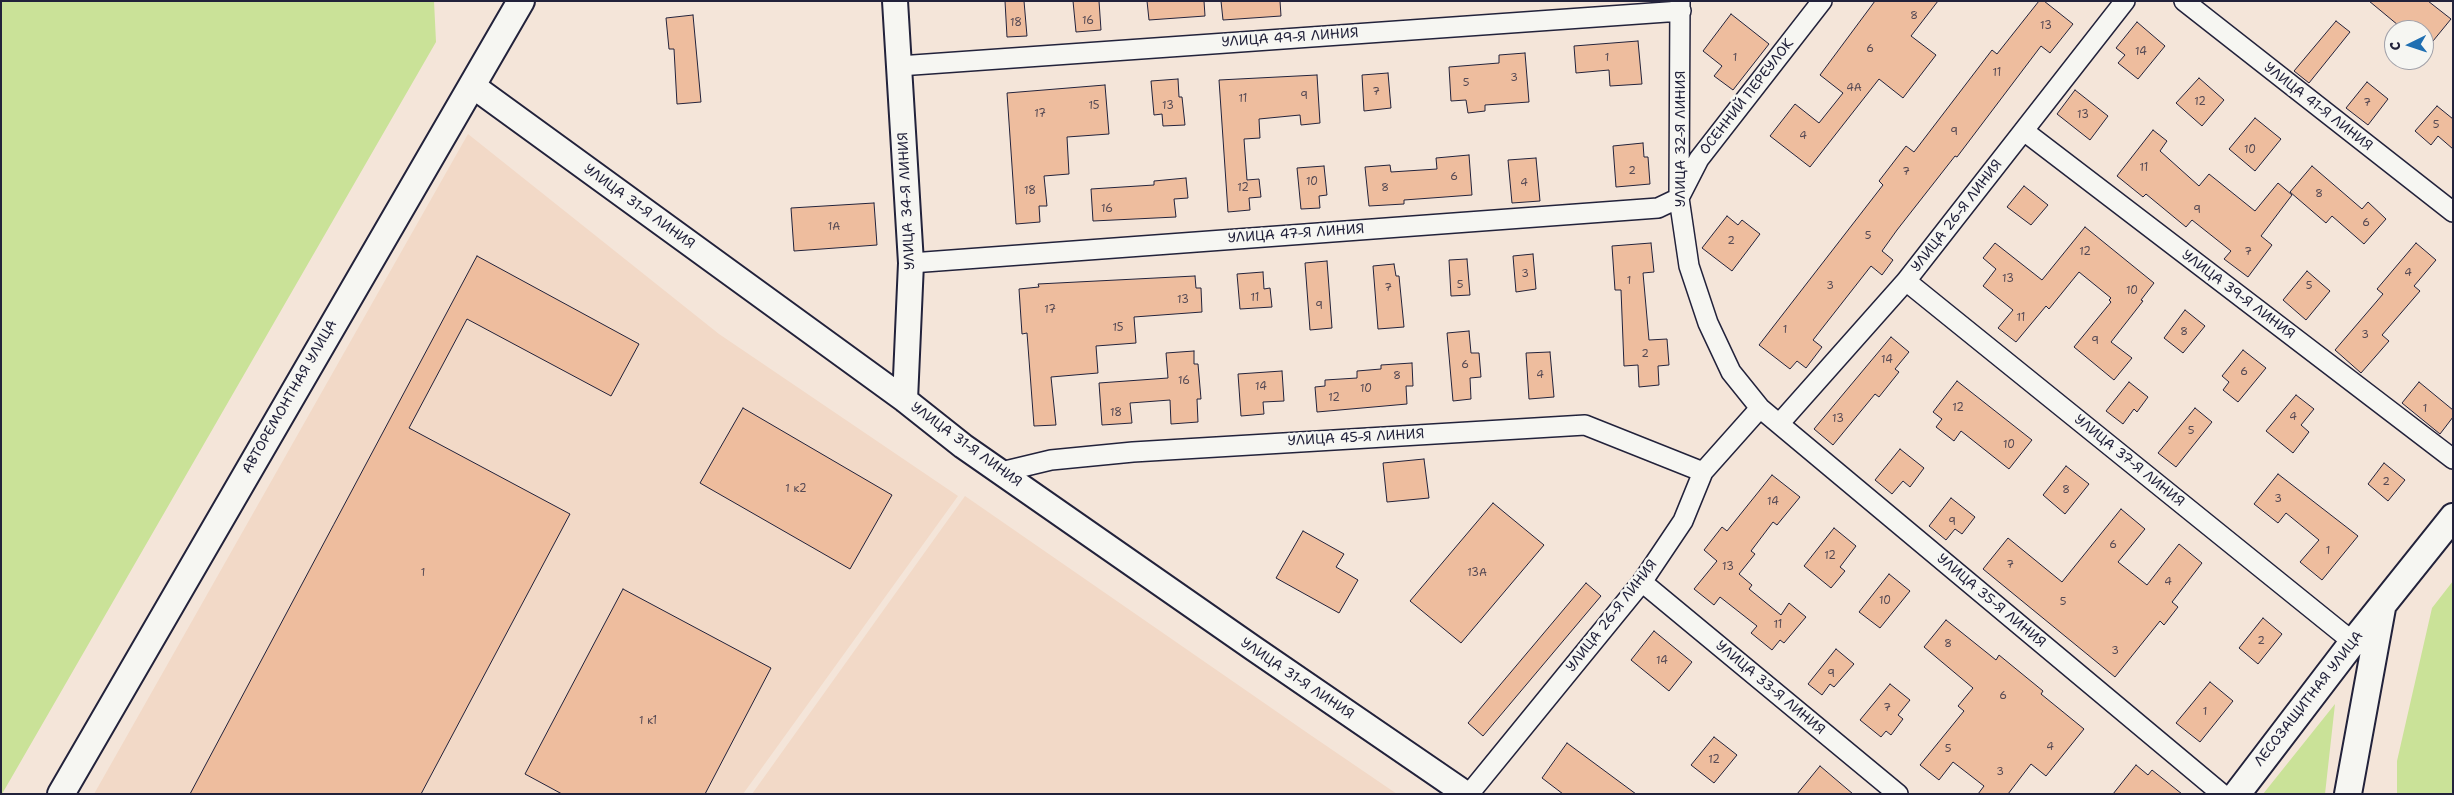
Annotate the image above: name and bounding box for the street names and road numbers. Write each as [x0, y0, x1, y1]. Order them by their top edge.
street label: УЛИЦА 49-Я ЛИНИЯ [1221, 25, 1359, 51]
street label: ОСЕННИЙ ПЕРЕУЛОК [1696, 36, 1798, 158]
street label: УЛИЦА 41-Я ЛИНИЯ [2260, 59, 2376, 155]
street label: УЛИЦА 32-Я ЛИНИЯ [1673, 71, 1689, 207]
street label: УЛИЦА 34-Я ЛИНИЯ [895, 132, 919, 270]
street label: УЛИЦА 26-Я ЛИНИЯ [1908, 157, 2006, 275]
street label: УЛИЦА 31-Я ЛИНИЯ [580, 161, 698, 253]
street label: УЛИЦА 47-Я ЛИНИЯ [1227, 221, 1365, 247]
street label: УЛИЦА 39-Я ЛИНИЯ [2178, 247, 2298, 343]
street label: АВТОРЕМОНТНАЯ УЛИЦА [239, 317, 341, 477]
street label: УЛИЦА 31-Я ЛИНИЯ [907, 399, 1025, 491]
street label: УЛИЦА 37-Я ЛИНИЯ [2071, 411, 2187, 511]
street label: УЛИЦА 45-Я ЛИНИЯ [1287, 426, 1425, 450]
street label: УЛИЦА 35-Я ЛИНИЯ [1933, 551, 2049, 651]
street label: УЛИЦА 26-Я ЛИНИЯ [1563, 557, 1661, 675]
street label: ЛЕСОЗАЩИТНАЯ УЛИЦА [2251, 628, 2367, 770]
street label: УЛИЦА 31-Я ЛИНИЯ [1237, 635, 1357, 723]
street label: УЛИЦА 33-Я ЛИНИЯ [1712, 637, 1828, 739]

